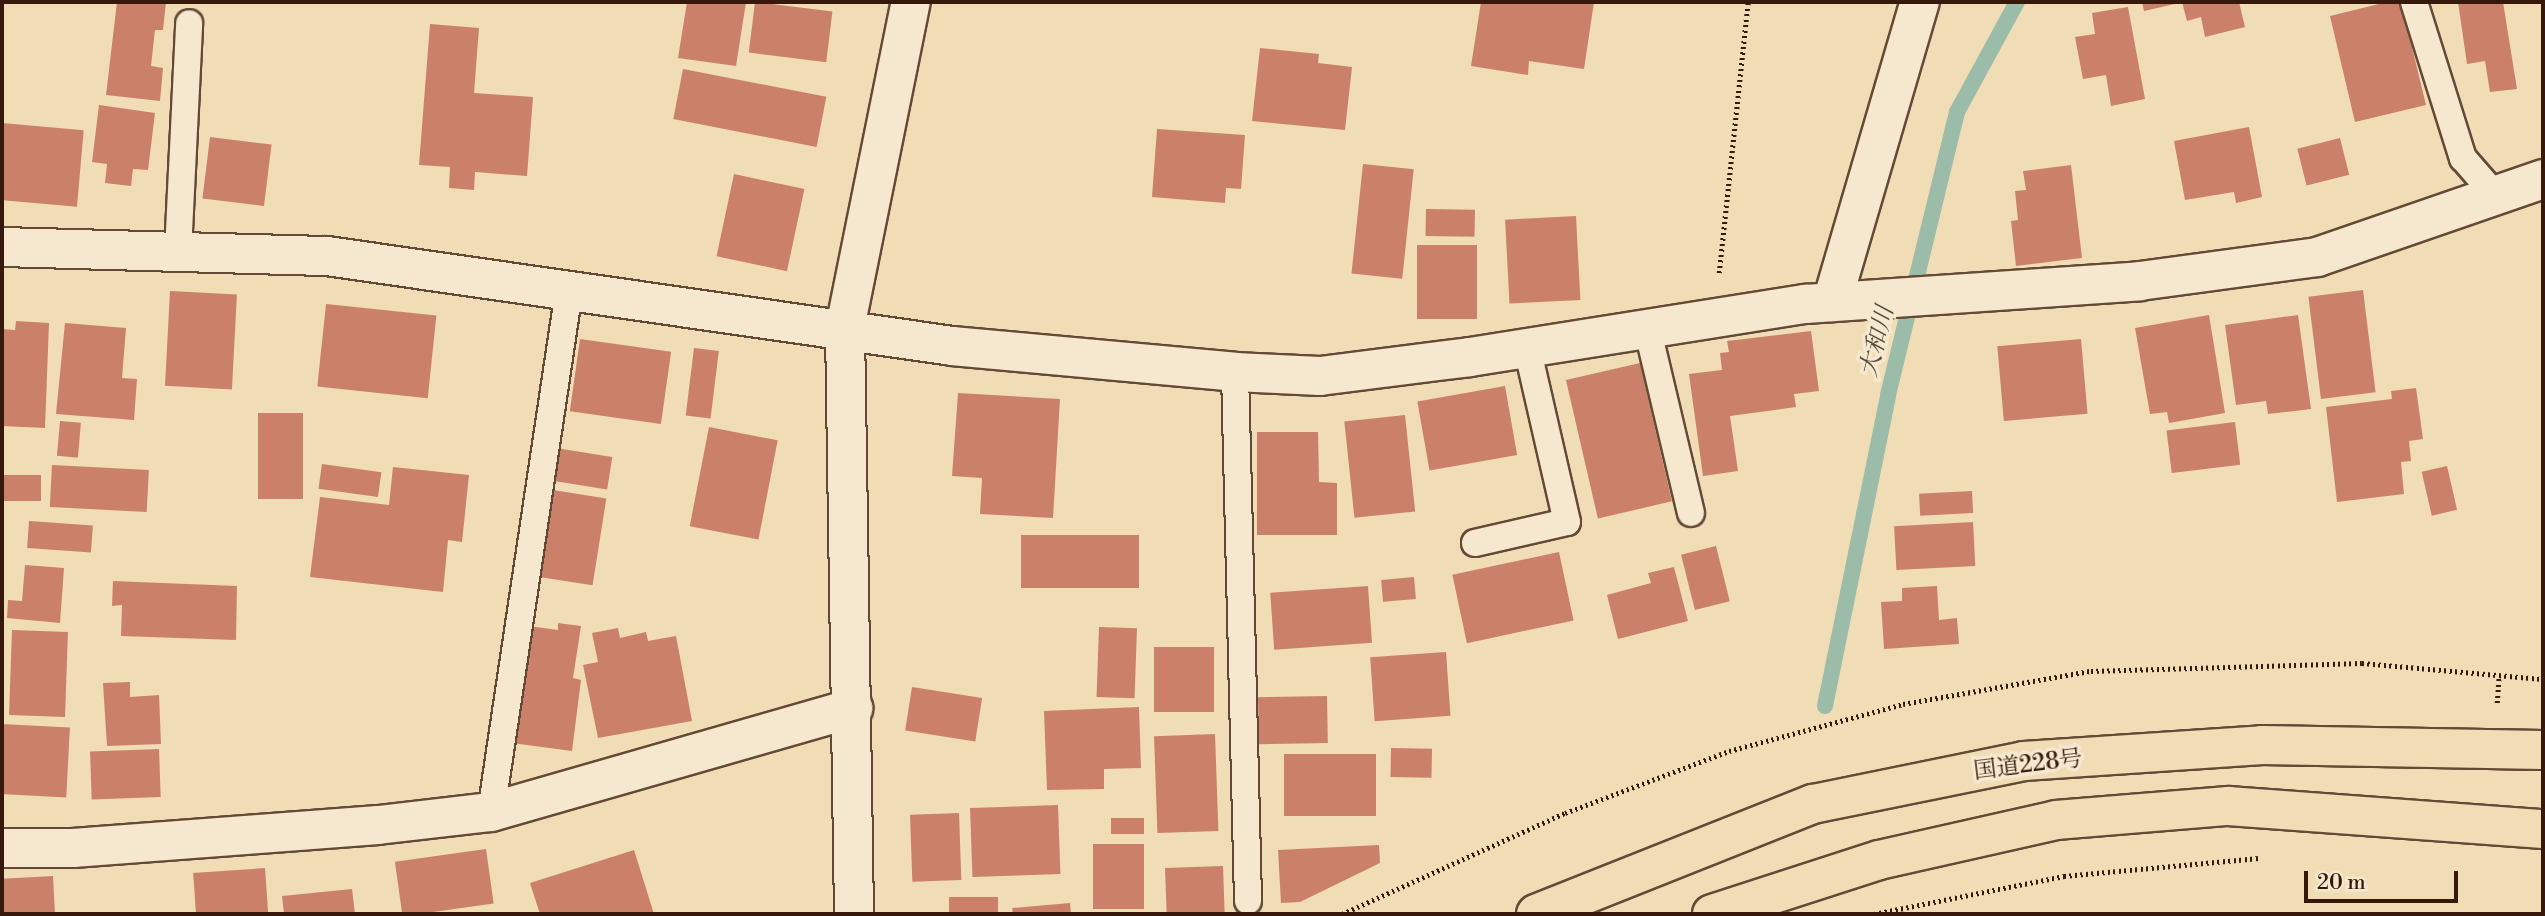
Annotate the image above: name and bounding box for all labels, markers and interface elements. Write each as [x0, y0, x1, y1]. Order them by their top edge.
water label: 大和川 [1855, 304, 1901, 380]
street label: 国道228号 [1972, 745, 2084, 785]
scale bar [2307, 856, 2461, 900]
text: 20 m [2317, 870, 2366, 896]

